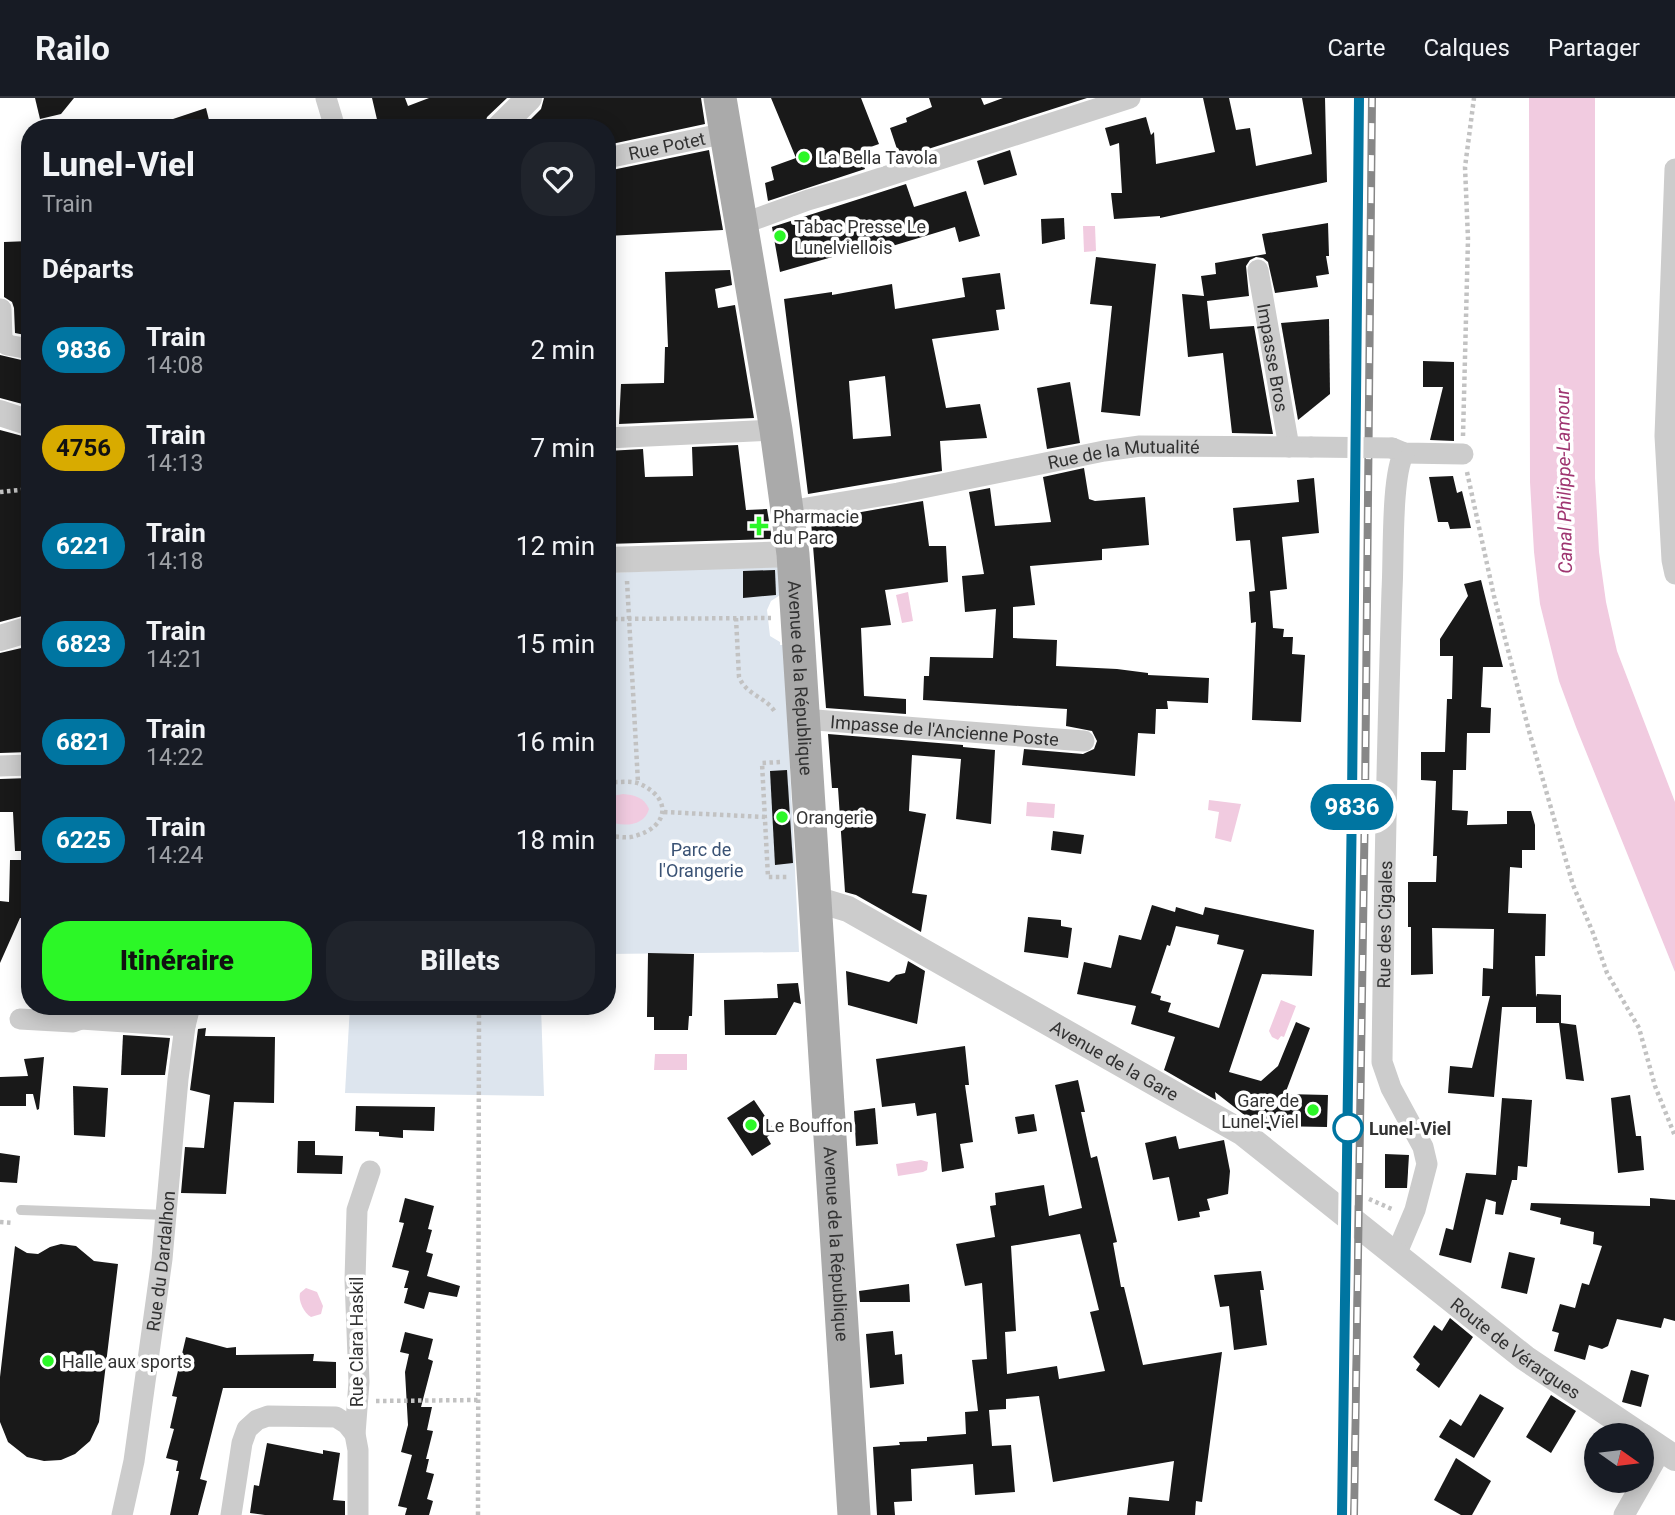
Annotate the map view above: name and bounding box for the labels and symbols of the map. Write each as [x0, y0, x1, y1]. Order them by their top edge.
street label: Rue Potet [626, 127, 707, 164]
place label: La Bella Tavola [818, 147, 938, 168]
marker: La Bella Tavola [796, 149, 812, 165]
place label: Tabac Presse Le Lunelviellois [794, 216, 926, 258]
marker: Tabac Presse Le Lunelviellois [772, 228, 788, 244]
street label: Impasse Bros [1254, 302, 1293, 414]
water label: Canal Philippe-Lamour [1551, 387, 1577, 574]
street label: Rue de la Mutualité [1046, 435, 1200, 473]
place label: Pharmacie du Parc [773, 506, 859, 548]
marker: Pharmacie du Parc [751, 518, 767, 534]
street label: Avenue de la République [784, 580, 818, 776]
street label: Impasse de l'Ancienne Poste [830, 711, 1060, 749]
line badge: 9836 [1303, 784, 1401, 830]
place label: Orangerie [796, 807, 874, 828]
marker: Orangerie [774, 809, 790, 825]
park label: Parc de l'Orangerie [658, 839, 744, 881]
street label: Rue des Cigales [1373, 860, 1396, 989]
street label: Avenue de la Gare [1047, 1016, 1182, 1105]
place label: Gare de Lunel-Viel [1221, 1090, 1299, 1132]
marker: Gare de Lunel-Viel [1305, 1102, 1321, 1118]
marker: Lunel-Viel [1333, 1113, 1363, 1143]
place label: Le Bouffon [765, 1115, 853, 1136]
marker: Le Bouffon [743, 1117, 759, 1133]
place label: Lunel-Viel [1369, 1118, 1451, 1139]
street label: Avenue de la République [820, 1146, 853, 1342]
street label: Rue du Dardalhon [142, 1190, 179, 1333]
street label: Rue Clara Haskil [346, 1277, 367, 1407]
street label: Route de Vérargues [1447, 1293, 1585, 1403]
place label: Halle aux sports [62, 1351, 192, 1372]
marker: Halle aux sports [40, 1353, 56, 1369]
north arrow [1584, 1423, 1654, 1493]

